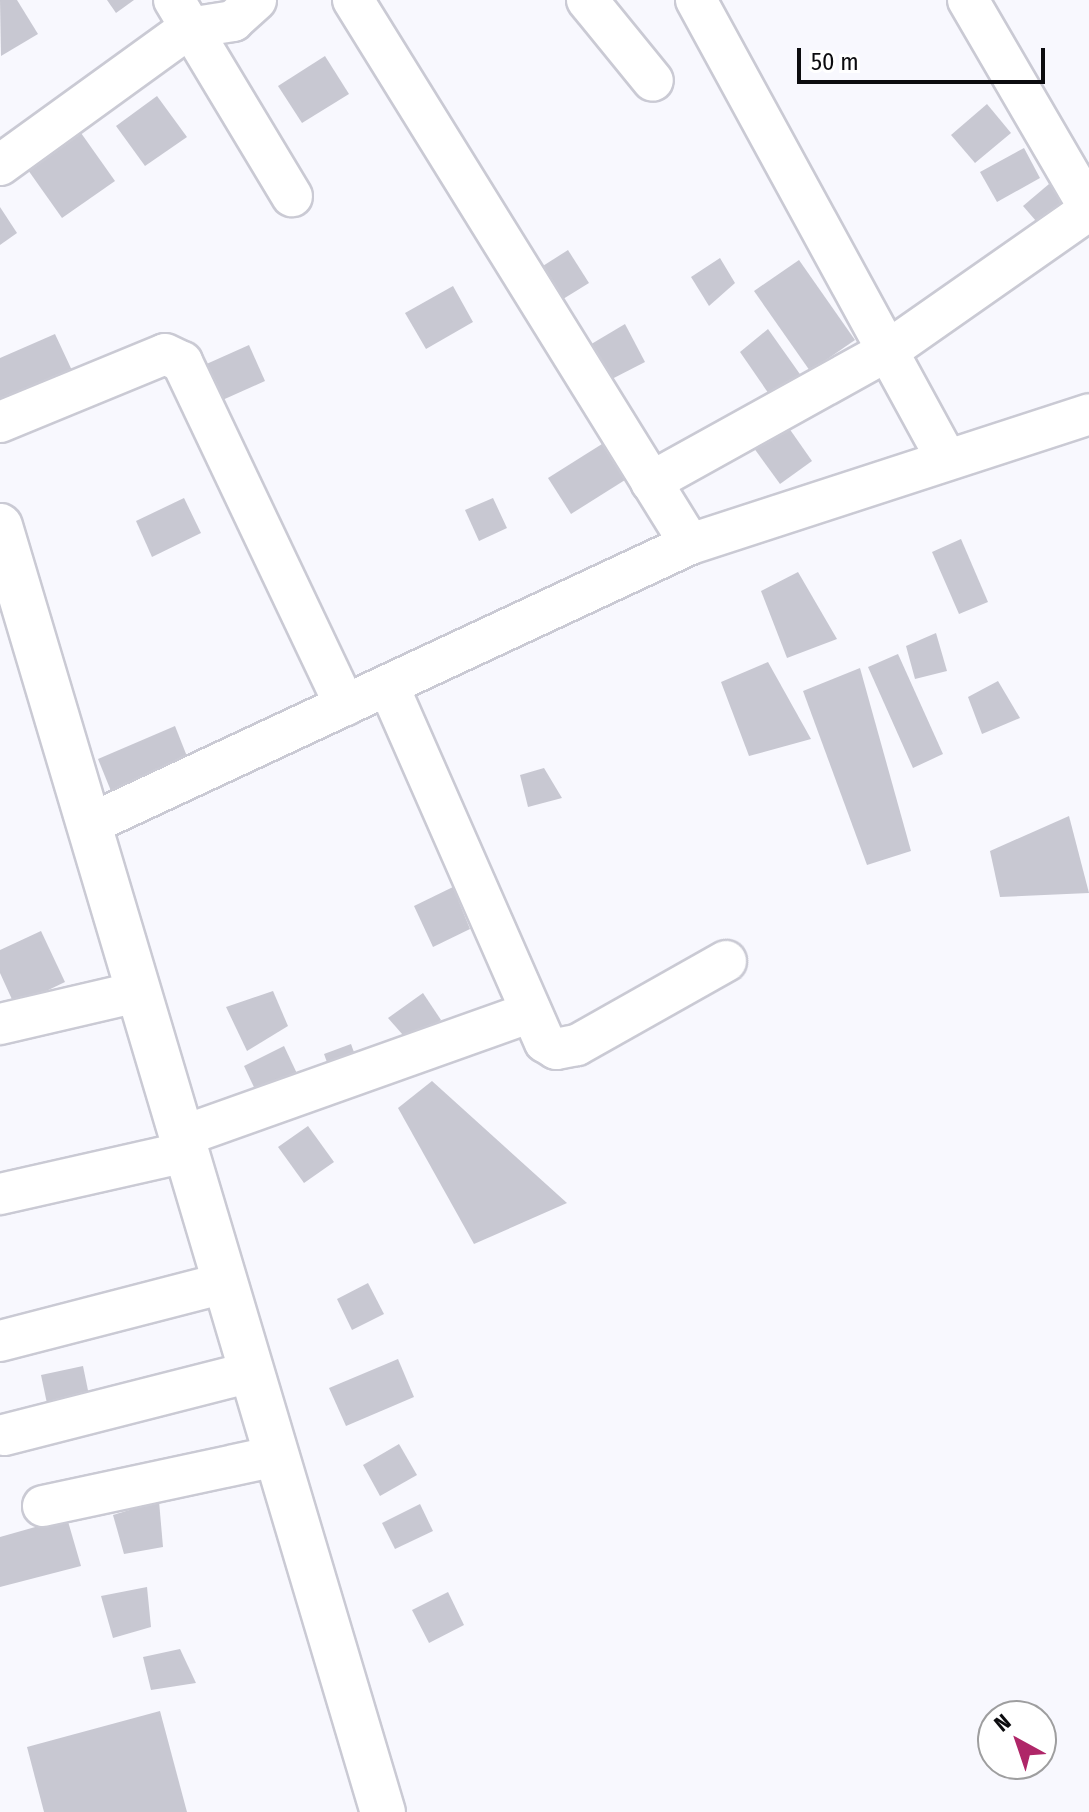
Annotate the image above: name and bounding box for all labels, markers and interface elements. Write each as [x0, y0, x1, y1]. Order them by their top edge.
scale bar [801, 32, 1049, 82]
text: 50 m [811, 48, 859, 76]
north arrow [977, 1700, 1057, 1780]
text: N [989, 1708, 1016, 1737]

